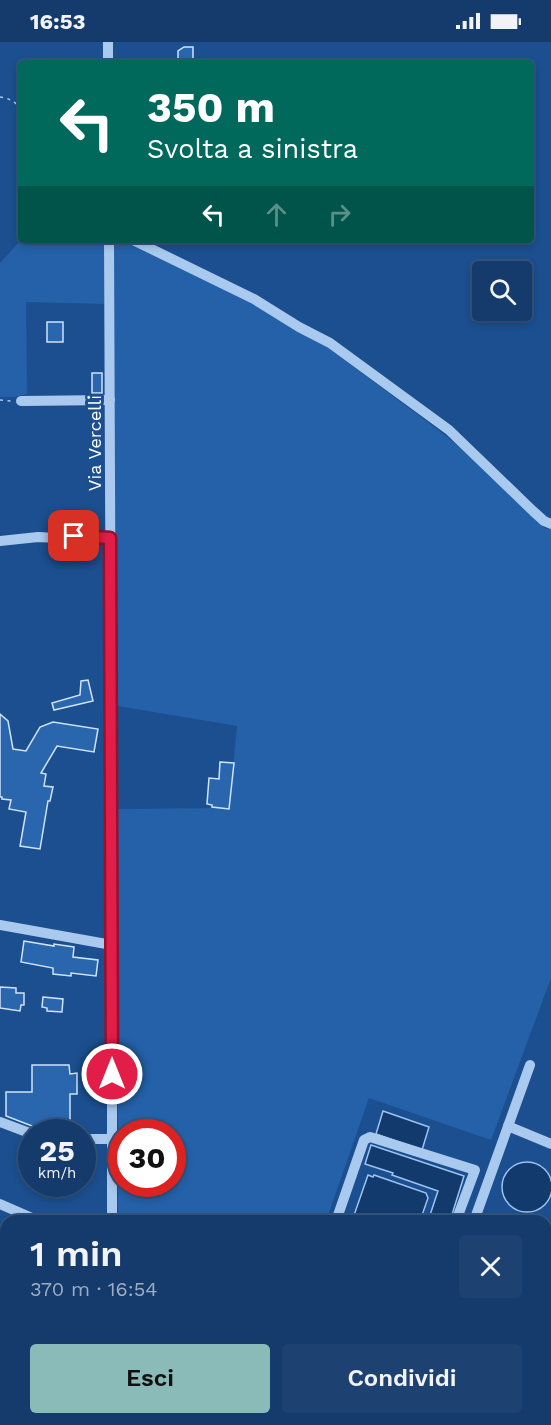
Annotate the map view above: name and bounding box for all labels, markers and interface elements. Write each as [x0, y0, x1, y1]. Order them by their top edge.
text: 16:53 [30, 9, 86, 34]
text: 350 m [147, 83, 275, 132]
icon: left [48, 84, 126, 162]
text: Svolta a sinistra [147, 133, 358, 165]
icon: left [197, 198, 230, 231]
icon: ahead [260, 198, 293, 231]
icon: right [323, 198, 356, 231]
map controls [472, 261, 532, 321]
button: search [472, 261, 532, 321]
street label: Via Vercelli [84, 395, 105, 491]
pin [48, 510, 99, 561]
icon: arrive [57, 519, 90, 552]
position arrow [80, 1042, 144, 1106]
speed limit sign: 30 [108, 1119, 186, 1197]
text: 25 [39, 1133, 75, 1168]
text: km/h [38, 1164, 76, 1182]
text: 1 min [30, 1233, 122, 1275]
button: close [459, 1235, 522, 1298]
text: 370 m · 16:54 [30, 1277, 158, 1301]
button: Esci [30, 1344, 270, 1413]
button: Condividi [282, 1344, 522, 1413]

